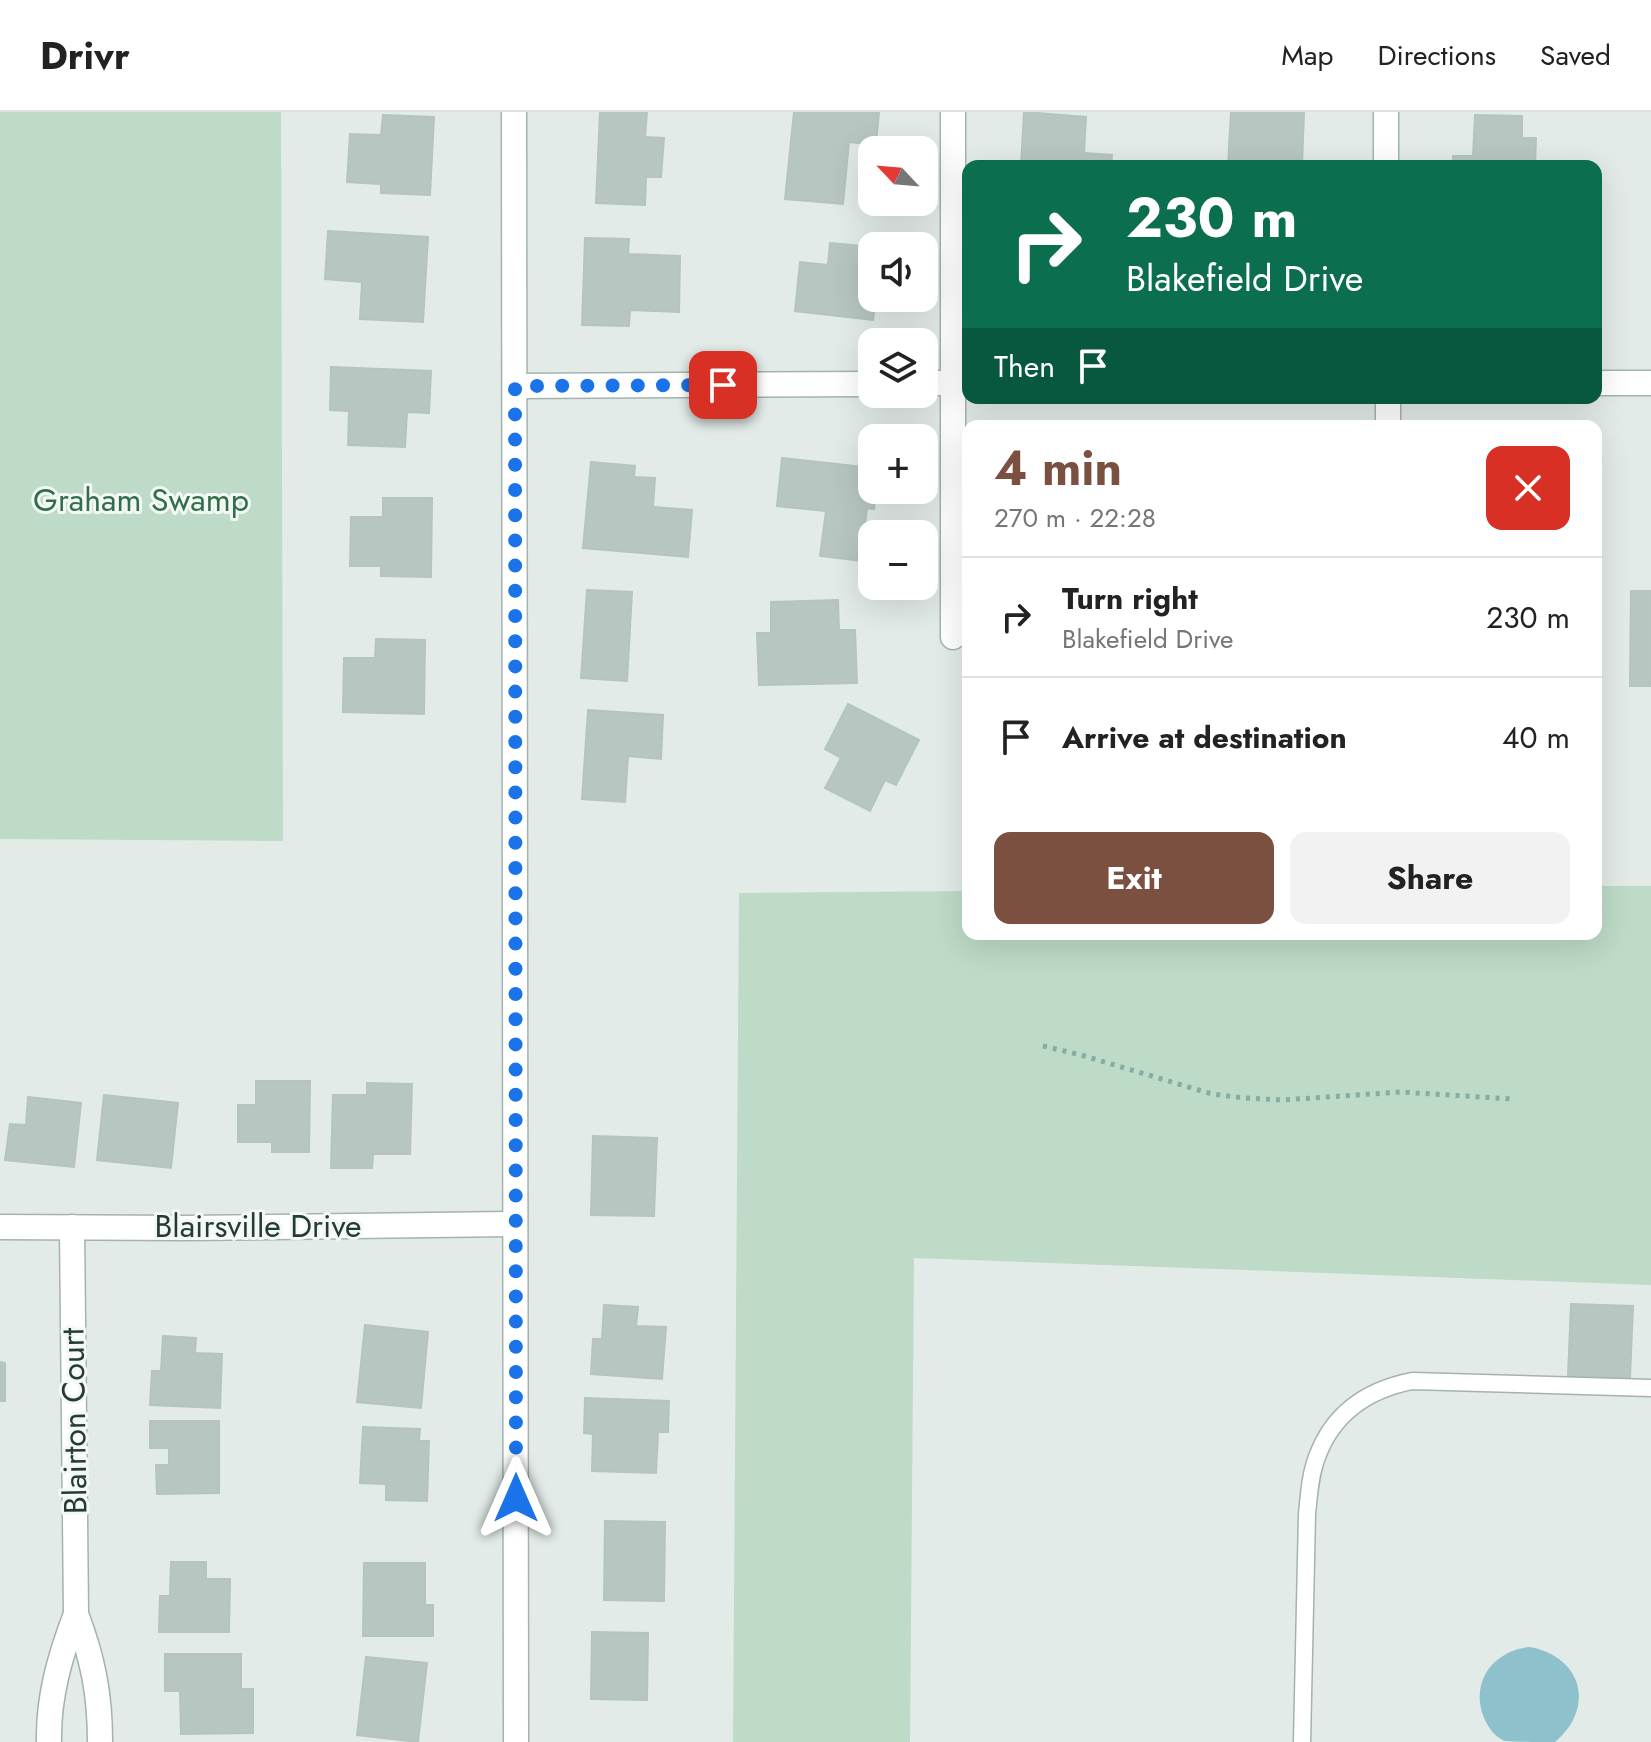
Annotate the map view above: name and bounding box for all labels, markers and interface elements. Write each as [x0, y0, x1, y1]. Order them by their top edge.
text: Drivr [40, 28, 130, 83]
text: Map [1281, 35, 1333, 76]
text: Directions [1377, 35, 1496, 76]
text: Saved [1540, 35, 1611, 76]
north arrow [858, 136, 938, 216]
map controls [858, 136, 938, 600]
text: 230 m [1126, 177, 1297, 258]
icon: right [994, 192, 1098, 296]
button: sound [858, 232, 938, 312]
text: Blakefield Drive [1126, 252, 1363, 304]
button: layers [858, 328, 938, 408]
icon: arrive [1071, 344, 1115, 388]
text: Then [994, 345, 1055, 388]
pin [689, 351, 757, 419]
icon: arrive [701, 363, 745, 407]
button: + [858, 424, 938, 504]
text: 4 min [994, 434, 1122, 503]
button: close [1486, 446, 1570, 530]
park label: Graham Swamp [33, 477, 249, 523]
text: 270 m · 22:28 [994, 499, 1156, 537]
button: − [858, 520, 938, 600]
text: Turn right [1062, 577, 1198, 620]
icon: right [994, 595, 1038, 639]
text: 230 m [1486, 596, 1570, 639]
text: Blakefield Drive [1062, 620, 1233, 658]
icon: arrive [994, 715, 1038, 759]
text: Arrive at destination [1062, 716, 1347, 759]
text: 40 m [1502, 716, 1570, 759]
button: Exit [994, 832, 1274, 924]
button: Share [1290, 832, 1570, 924]
street label: Blairsville Drive [155, 1203, 361, 1249]
street label: Blairton Court [49, 1327, 99, 1515]
position arrow [474, 1456, 558, 1540]

